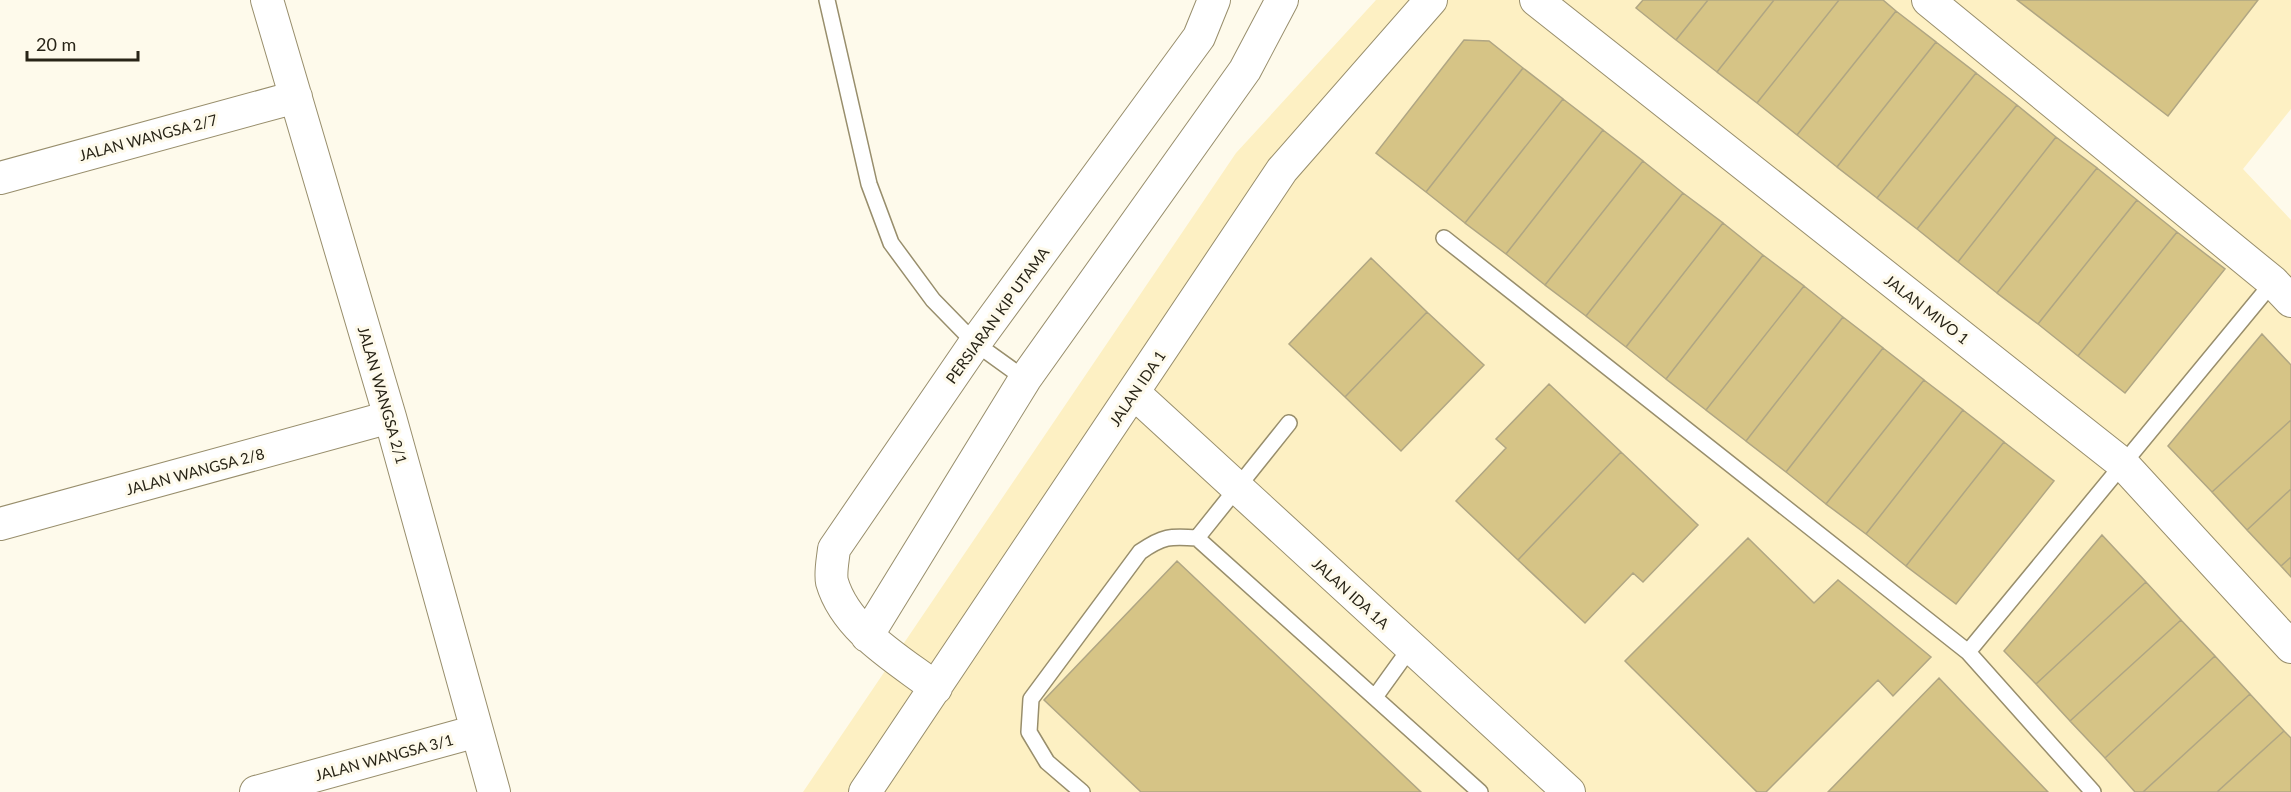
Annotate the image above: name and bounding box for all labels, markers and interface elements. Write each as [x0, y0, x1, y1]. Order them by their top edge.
scale bar [27, 24, 138, 62]
text: 20 m [36, 33, 76, 55]
street label: JALAN WANGSA 2/7 [77, 110, 219, 164]
street label: PERSIARAN KIP UTAMA [942, 243, 1053, 387]
street label: JALAN MIVO 1 [1881, 270, 1973, 348]
street label: JALAN WANGSA 2/1 [355, 324, 411, 466]
street label: JALAN IDA 1 [1105, 347, 1169, 429]
street label: JALAN WANGSA 2/8 [124, 444, 266, 498]
street label: JALAN IDA 1A [1309, 554, 1394, 633]
street label: JALAN WANGSA 3/1 [313, 730, 455, 784]

